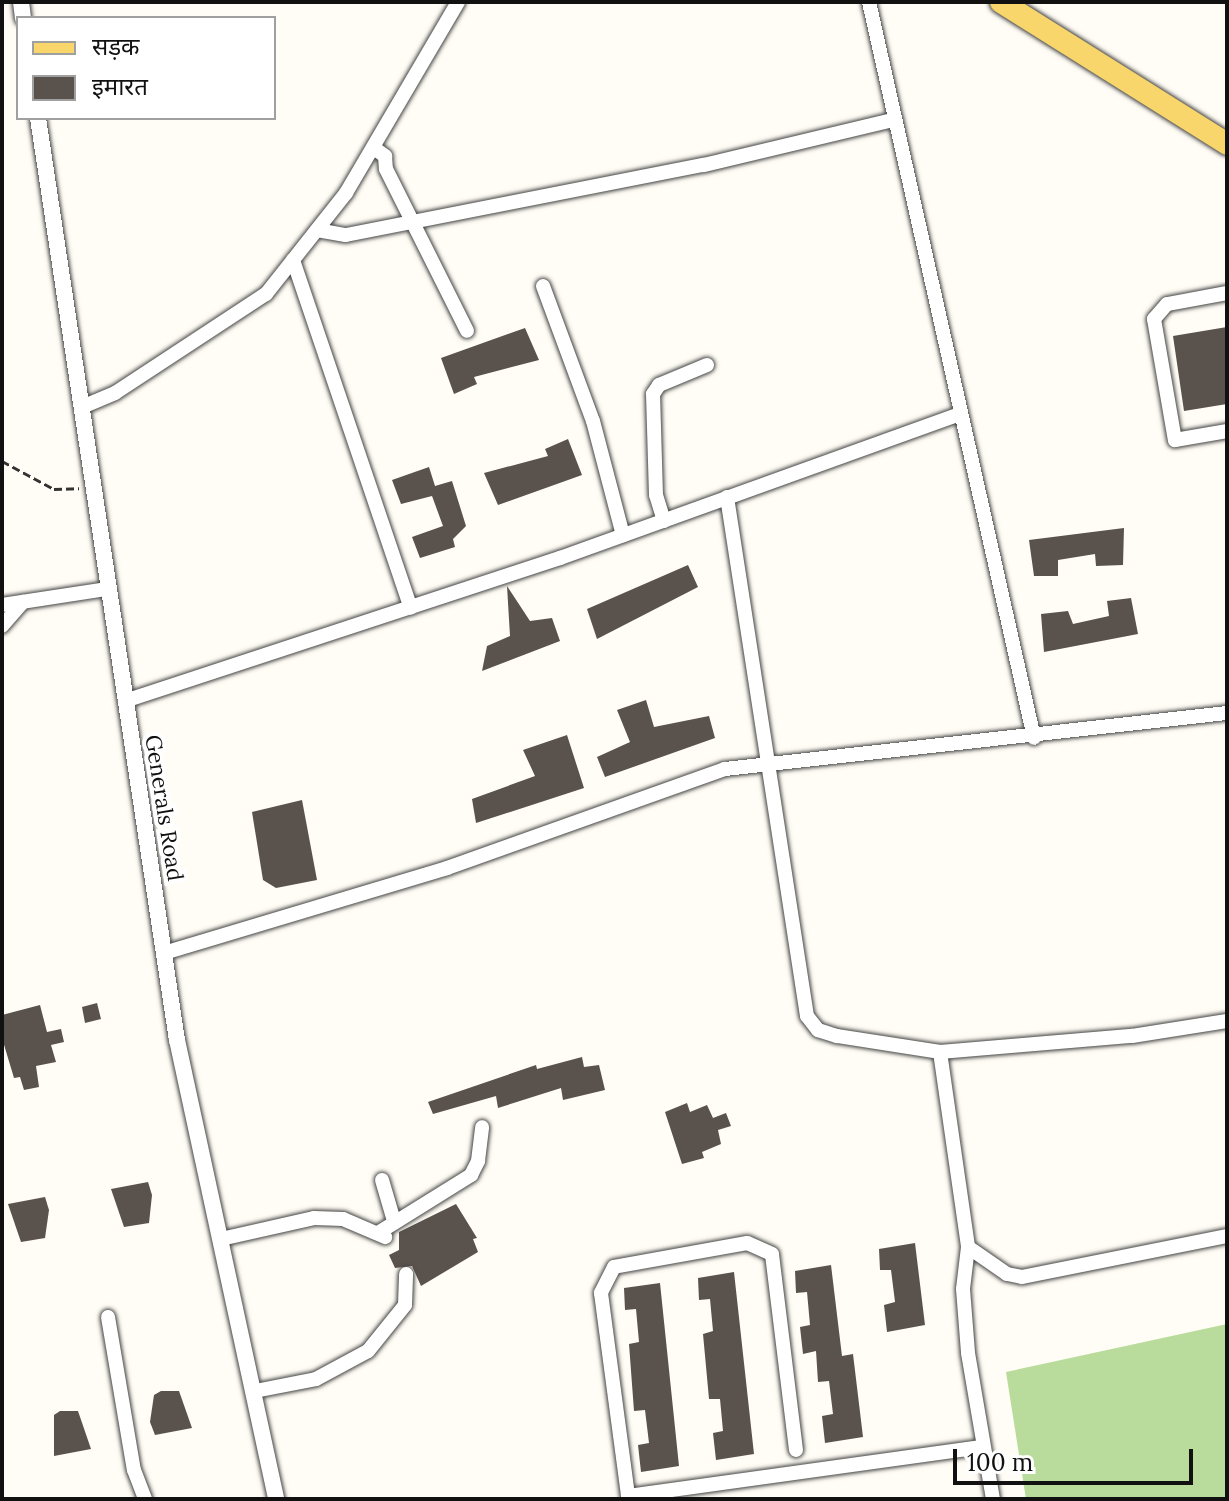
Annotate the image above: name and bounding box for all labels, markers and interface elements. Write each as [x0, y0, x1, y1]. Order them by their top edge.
legend [16, 16, 276, 120]
text: सड़क [92, 31, 140, 62]
text: इमारत [92, 71, 148, 102]
street label: Generals Road [139, 733, 189, 883]
scale bar [957, 1433, 1197, 1483]
text: 100 m [967, 1447, 1033, 1478]

